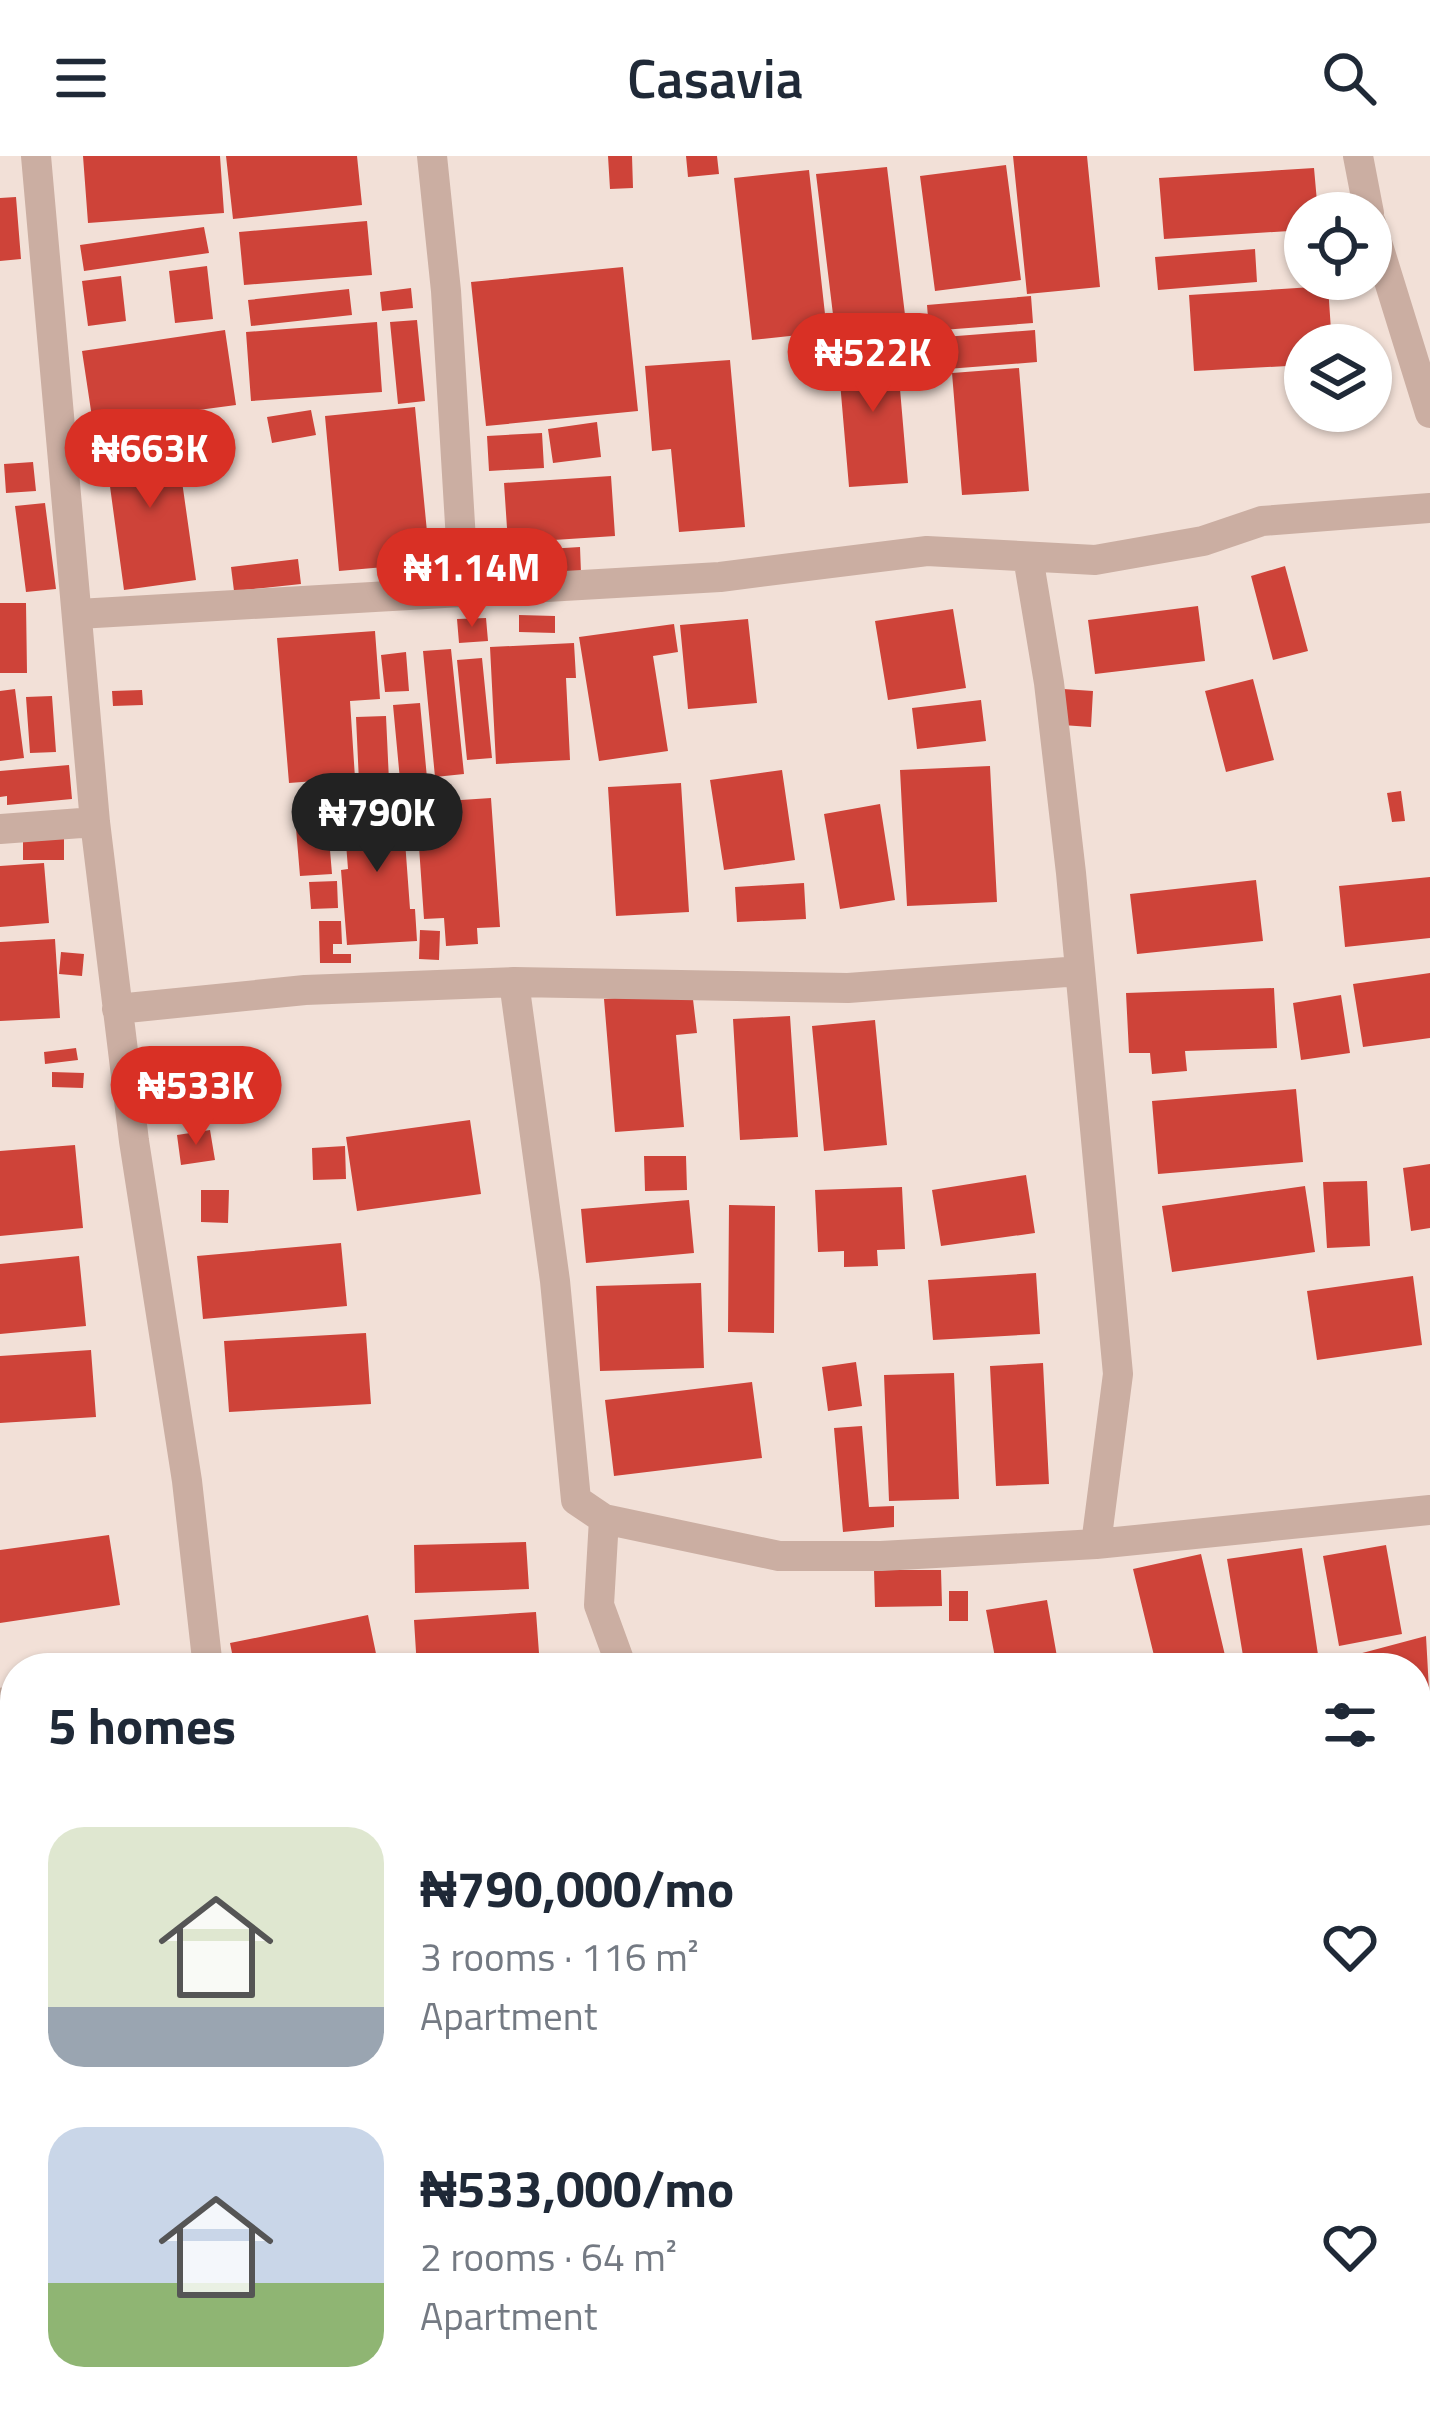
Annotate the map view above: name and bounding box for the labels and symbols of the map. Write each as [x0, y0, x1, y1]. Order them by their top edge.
pin: ₦522K [789, 313, 957, 415]
pin: ₦663K [66, 409, 234, 511]
pin: ₦1.14M [374, 528, 570, 630]
pin: ₦790K [293, 773, 461, 875]
pin: ₦533K [112, 1046, 280, 1148]

